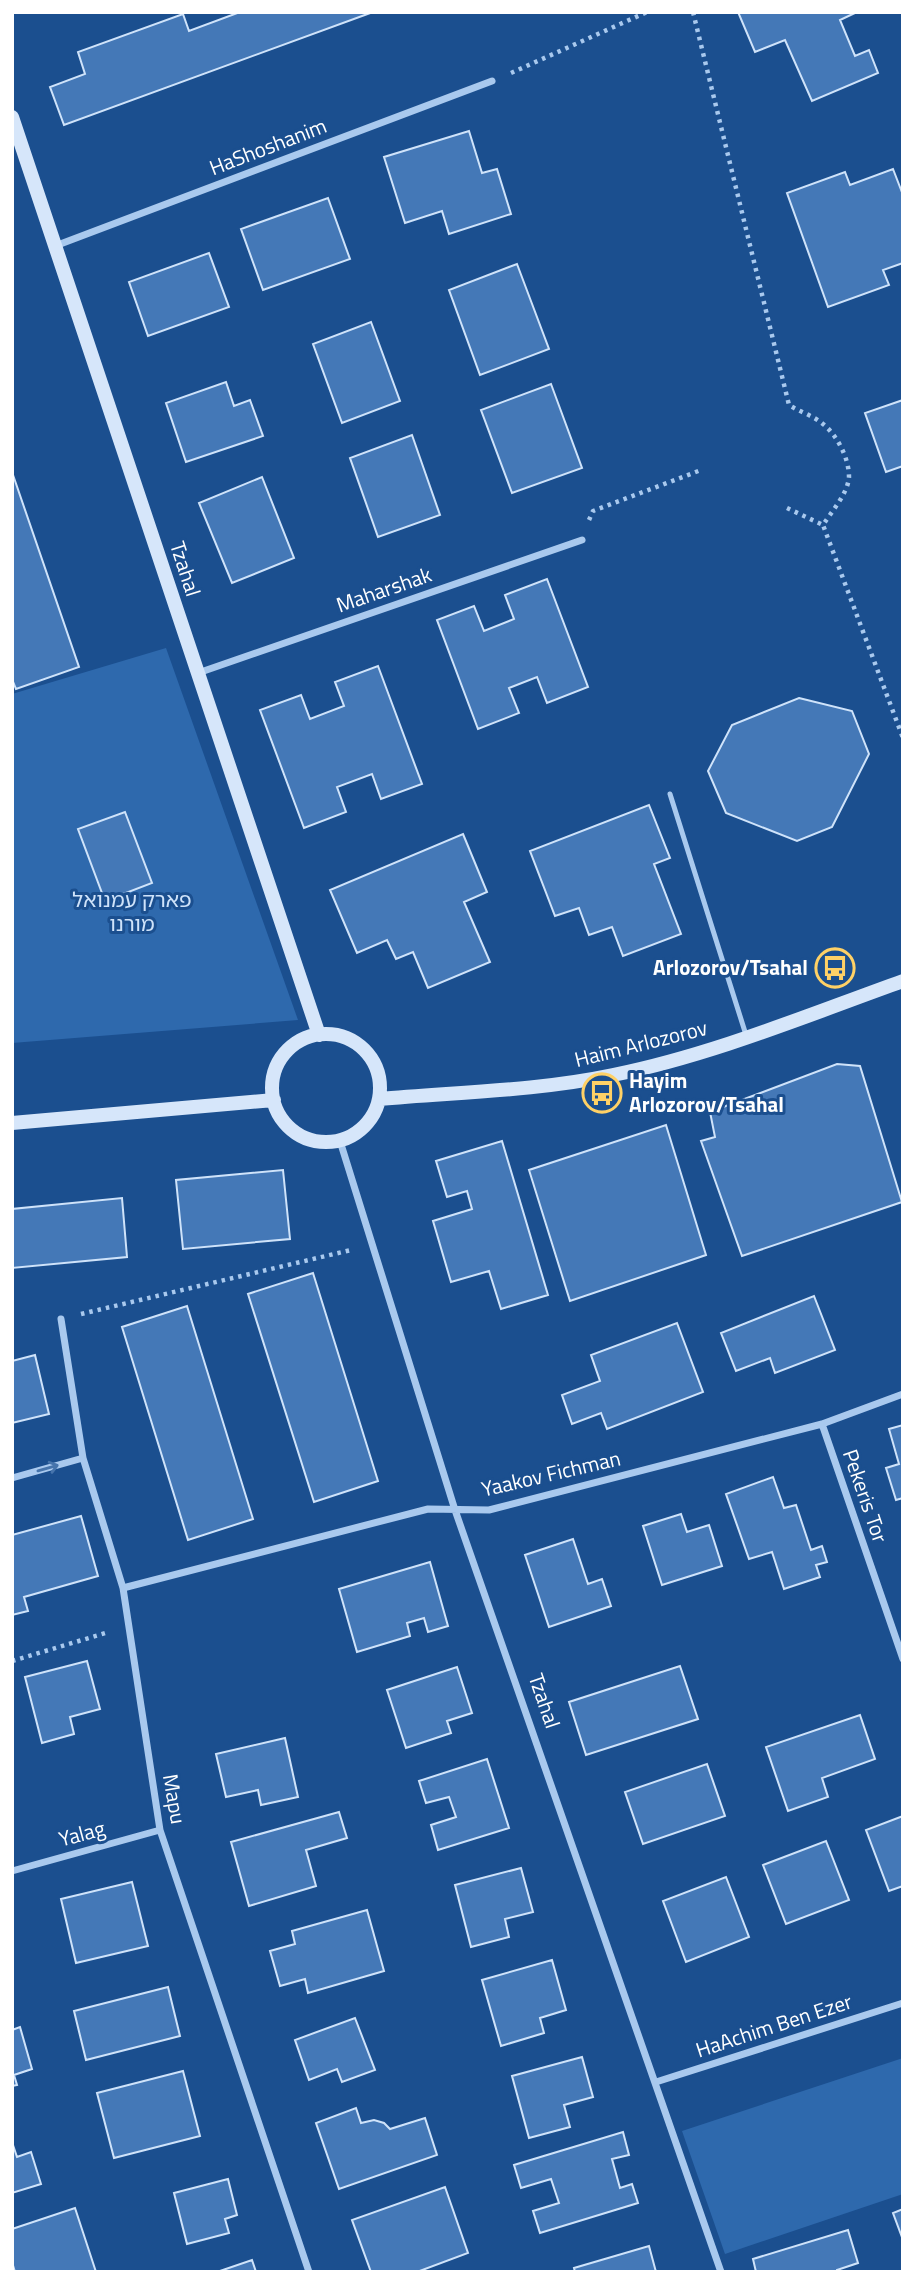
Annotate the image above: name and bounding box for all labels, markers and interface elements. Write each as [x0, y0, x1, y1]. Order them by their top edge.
street label: HaShoshanim [204, 109, 331, 183]
street label: Tzahal [162, 537, 210, 600]
street label: Maharshak [332, 558, 436, 620]
park label: פארק עמנואל מורנו [72, 883, 192, 939]
bus stop icon: Arlozorov/Tsahal [814, 947, 856, 989]
place label: Arlozorov/Tsahal [653, 951, 808, 983]
street label: Haim Arlozorov [571, 1011, 710, 1075]
place label: Hayim Arlozorov/Tsahal [629, 1064, 784, 1120]
bus stop icon: Hayim Arlozorov/Tsahal [581, 1072, 623, 1114]
street label: Yaakov Fichman [478, 1441, 623, 1505]
street label: Pekeris Tor [835, 1445, 897, 1547]
one-way arrow [36, 1461, 59, 1474]
street label: Tzahal [521, 1669, 569, 1732]
street label: Mapu [155, 1771, 195, 1826]
street label: Yalag [55, 1811, 109, 1855]
street label: HaAchim Ben Ezer [691, 1985, 856, 2065]

